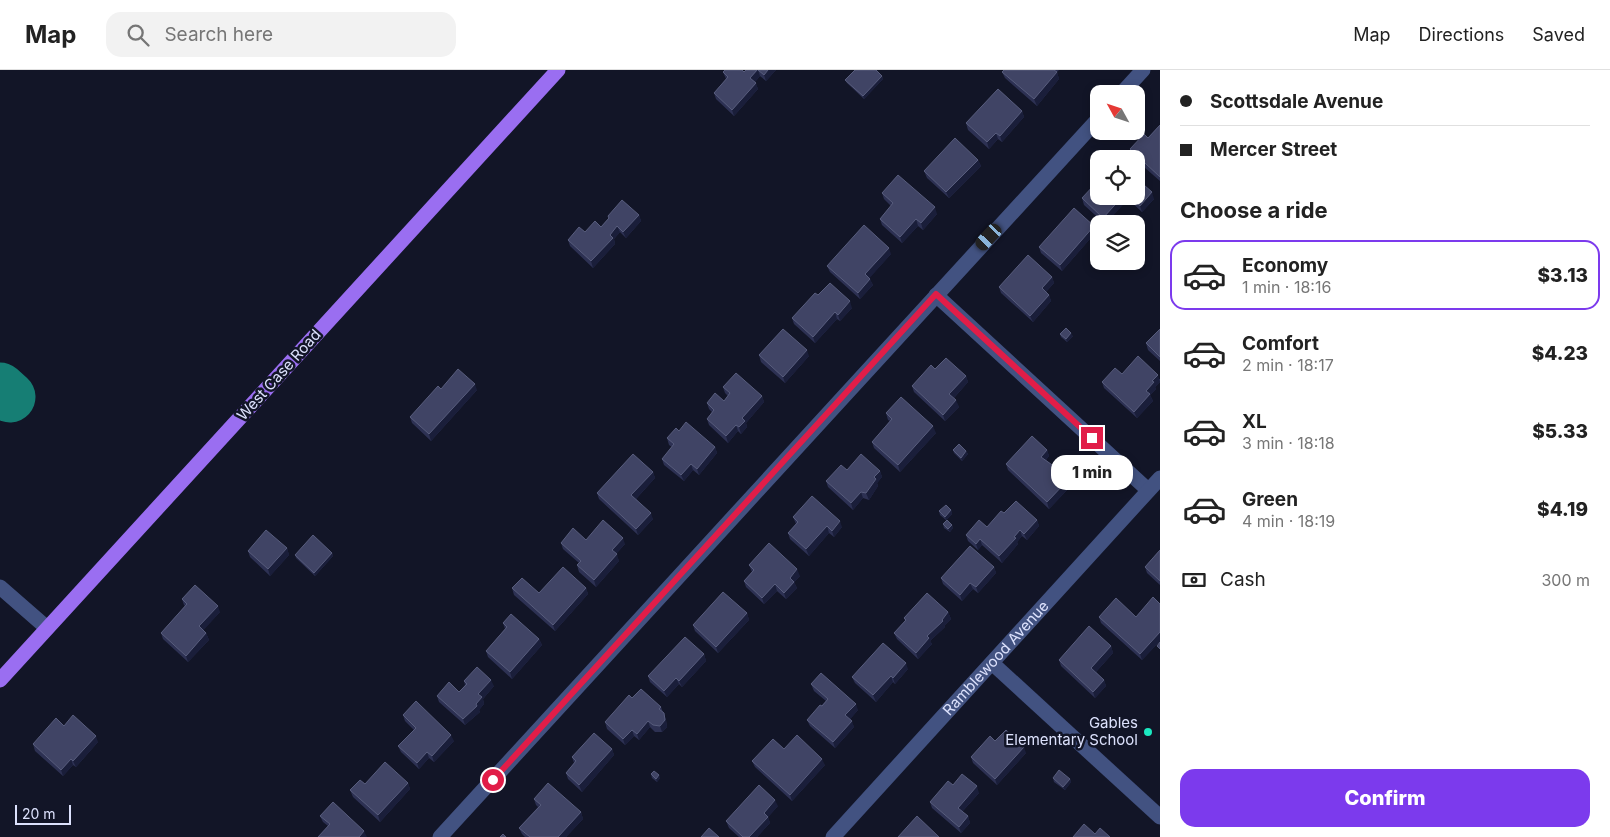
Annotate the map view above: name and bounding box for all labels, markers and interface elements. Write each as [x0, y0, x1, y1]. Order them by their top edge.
search box [106, 12, 456, 57]
text: Map [25, 20, 76, 49]
icon: search [124, 21, 152, 49]
text: Search here [164, 23, 273, 46]
text: Map [1353, 24, 1391, 45]
text: Directions [1419, 24, 1504, 45]
text: Saved [1532, 24, 1585, 45]
north arrow [1090, 85, 1145, 140]
map controls [1090, 85, 1145, 270]
text: Scottsdale Avenue [1210, 90, 1383, 113]
text: Mercer Street [1210, 138, 1337, 161]
button: locate [1090, 150, 1145, 205]
text: Choose a ride [1180, 197, 1328, 223]
button: layers [1090, 215, 1145, 270]
car [973, 221, 1004, 253]
icon: car [1182, 253, 1227, 298]
text: Economy [1242, 254, 1328, 277]
text: $3.13 [1538, 264, 1588, 287]
text: 1 min · 18:16 [1242, 277, 1331, 297]
street label: West Case Road [233, 325, 325, 424]
icon: car [1182, 331, 1227, 376]
text: Comfort [1242, 332, 1319, 355]
text: $4.23 [1532, 342, 1588, 365]
text: 2 min · 18:17 [1242, 355, 1334, 375]
icon: car [1182, 409, 1227, 454]
text: XL [1242, 410, 1267, 433]
text: $5.33 [1532, 420, 1588, 443]
route end [1081, 427, 1103, 449]
text: 3 min · 18:18 [1242, 433, 1335, 453]
callout: 1 min [1051, 456, 1133, 490]
text: 1 min [1072, 462, 1112, 482]
icon: car [1182, 487, 1227, 532]
text: Green [1242, 488, 1298, 511]
text: $4.19 [1537, 498, 1588, 521]
text: 4 min · 18:19 [1242, 511, 1335, 531]
icon: cash [1180, 566, 1208, 594]
text: Cash [1220, 568, 1266, 591]
text: 300 m [1541, 570, 1590, 590]
street label: Ramblewood Avenue [939, 596, 1053, 719]
place label: Gables Elementary School [1005, 713, 1138, 749]
marker: Gables Elementary School [1142, 726, 1154, 738]
route start [482, 769, 504, 791]
button: Confirm [1180, 769, 1590, 827]
scale bar [15, 802, 71, 825]
text: 20 m [22, 805, 56, 822]

